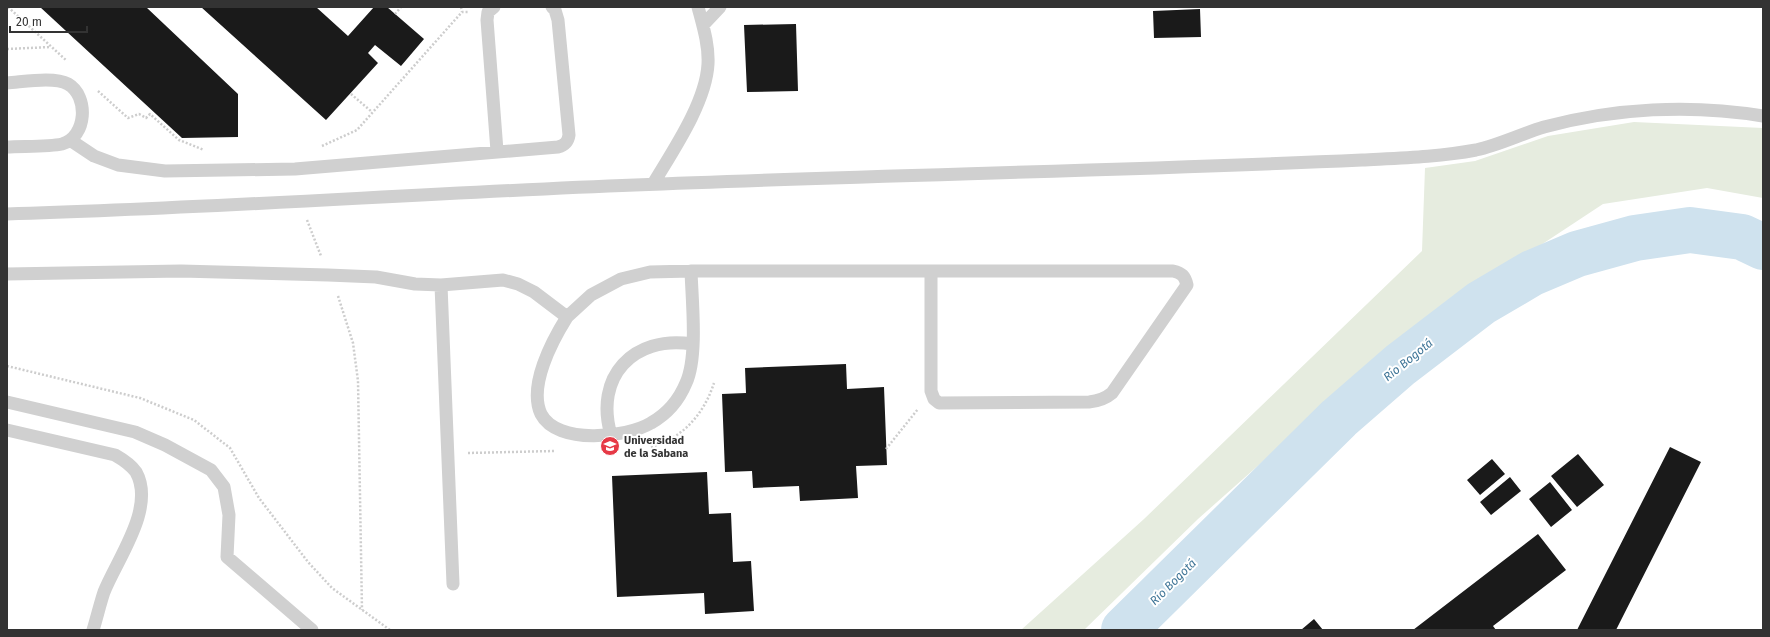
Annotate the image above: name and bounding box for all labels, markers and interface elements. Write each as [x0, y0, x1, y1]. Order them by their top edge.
scale bar [10, 8, 87, 34]
text: 20 m [16, 15, 42, 29]
water label: Río Bogotá [1380, 336, 1436, 384]
place label: Universidad de la Sabana [624, 434, 688, 460]
school or university icon: Universidad de la Sabana [599, 435, 621, 457]
water label: Río Bogotá [1147, 556, 1199, 608]

